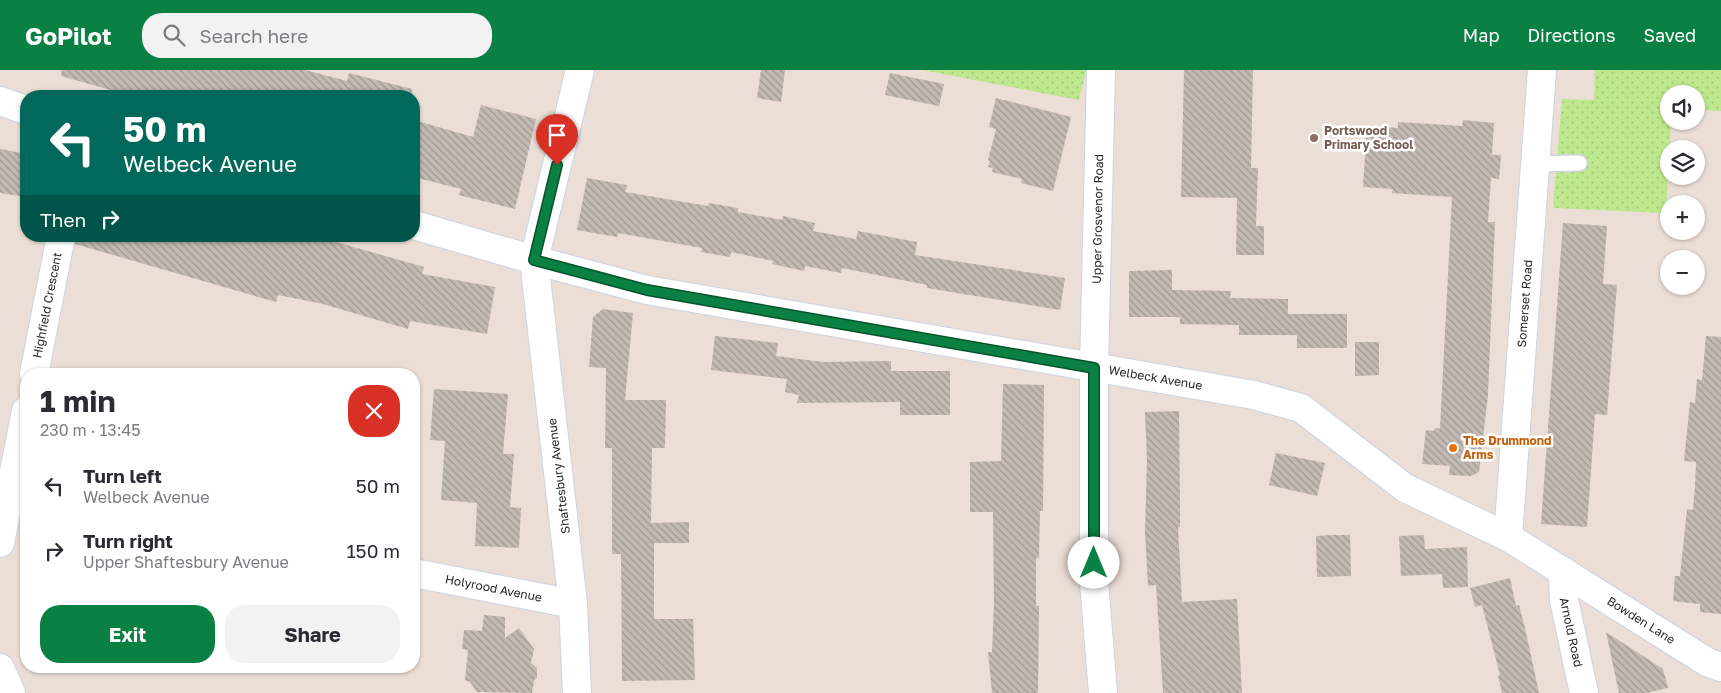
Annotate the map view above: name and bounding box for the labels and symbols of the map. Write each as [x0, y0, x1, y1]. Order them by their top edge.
pin [536, 114, 578, 165]
place label: Portswood Primary School [1324, 123, 1413, 152]
marker: Portswood Primary School [1308, 132, 1320, 144]
street label: Upper Grosvenor Road [1089, 154, 1106, 284]
street label: Highfield Crescent [29, 251, 65, 359]
street label: Somerset Road [1514, 259, 1535, 348]
street label: Welbeck Avenue [1108, 362, 1204, 393]
street label: Shaftesbury Avenue [544, 417, 573, 535]
place label: The Drummond Arms [1463, 433, 1551, 462]
marker: The Drummond Arms [1447, 442, 1459, 454]
position arrow [1067, 536, 1119, 588]
street label: Holyrood Avenue [444, 571, 543, 605]
street label: Bowden Lane [1604, 593, 1678, 647]
street label: Arnold Road [1557, 596, 1586, 668]

